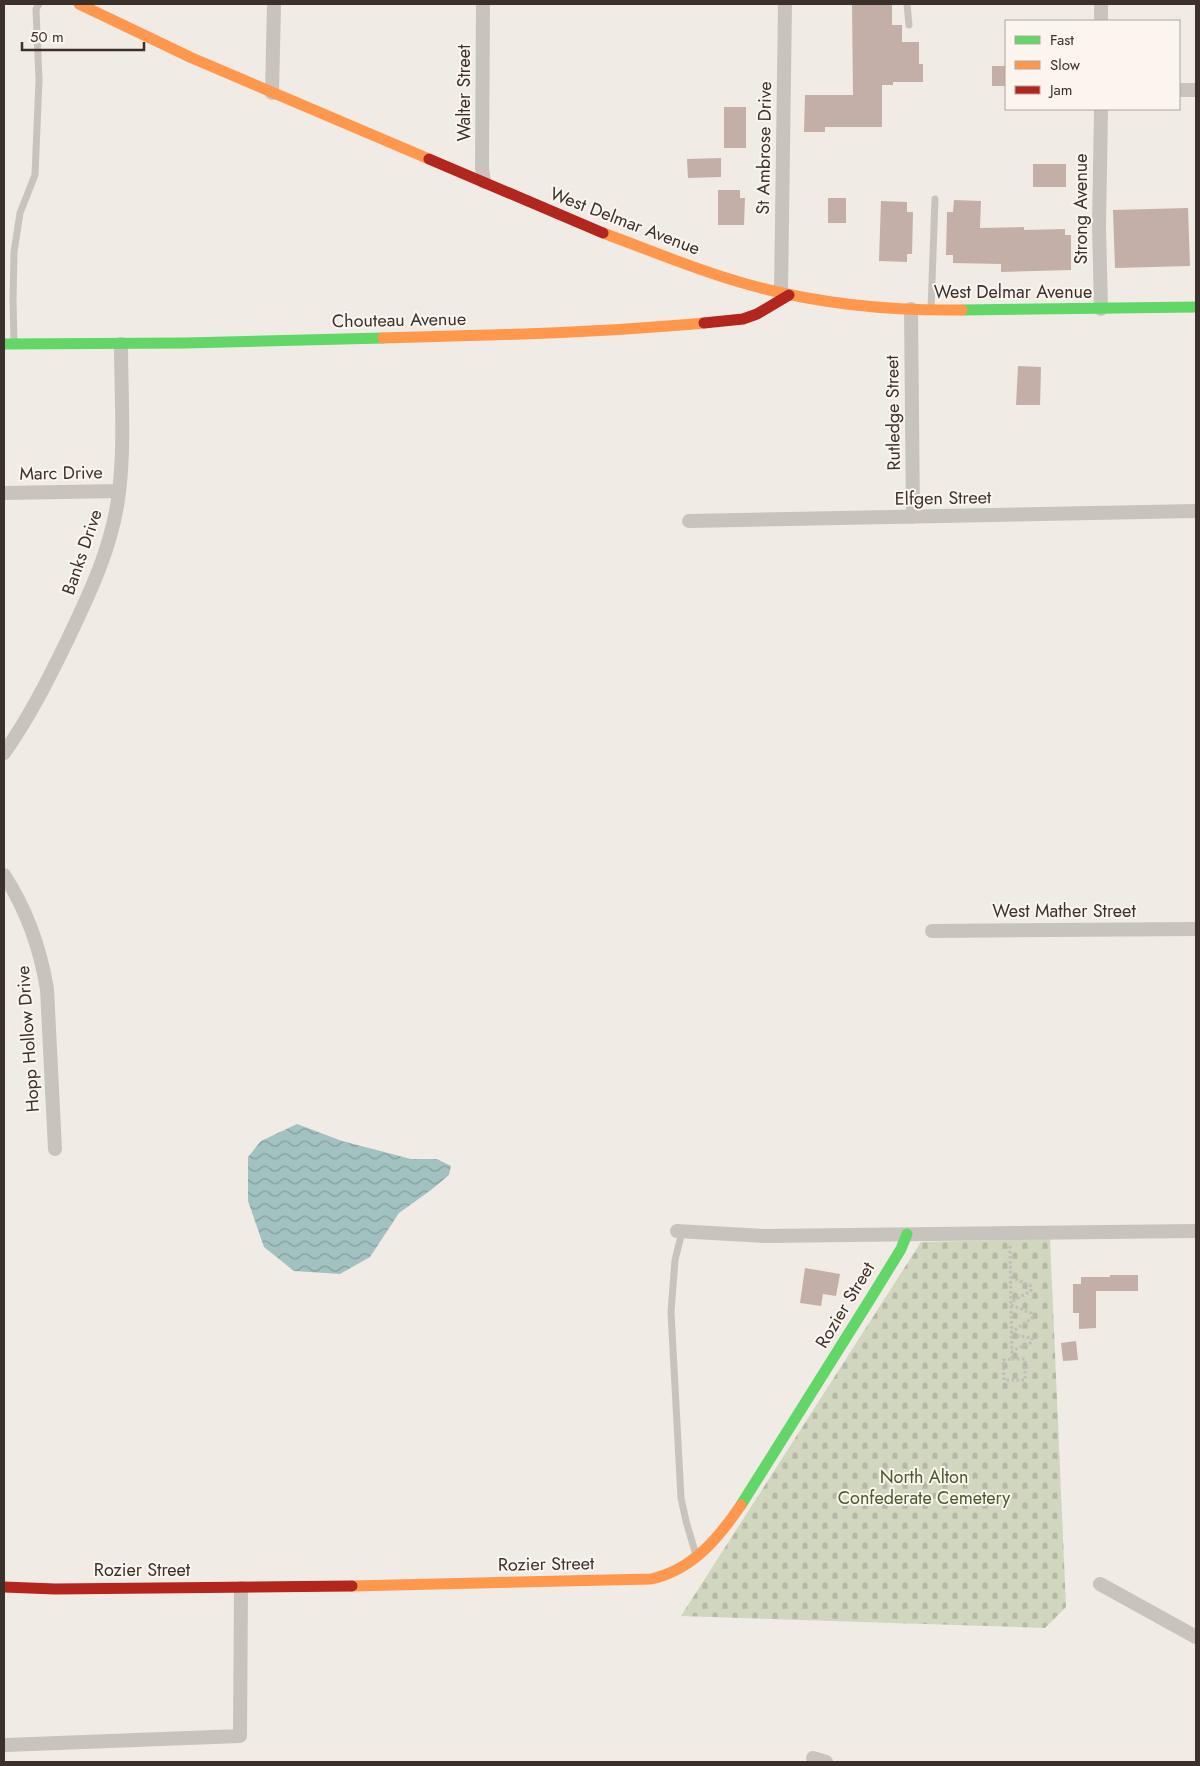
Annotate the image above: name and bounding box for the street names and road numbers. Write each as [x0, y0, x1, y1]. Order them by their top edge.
street label: Walter Street [451, 44, 477, 141]
street label: St Ambrose Drive [750, 81, 778, 215]
street label: Strong Avenue [1068, 153, 1094, 265]
street label: West Delmar Avenue [546, 180, 704, 262]
street label: West Delmar Avenue [934, 279, 1092, 305]
street label: Chouteau Avenue [332, 306, 466, 334]
street label: Rutledge Street [879, 354, 907, 471]
street label: Marc Drive [19, 459, 103, 487]
street label: Elfgen Street [895, 484, 992, 512]
street label: Banks Drive [55, 506, 109, 598]
street label: West Mather Street [992, 898, 1136, 924]
street label: Hopp Hollow Drive [10, 965, 46, 1113]
street label: Rozier Street [809, 1256, 881, 1353]
street label: Rozier Street [498, 1550, 595, 1578]
street label: Rozier Street [94, 1557, 191, 1583]

